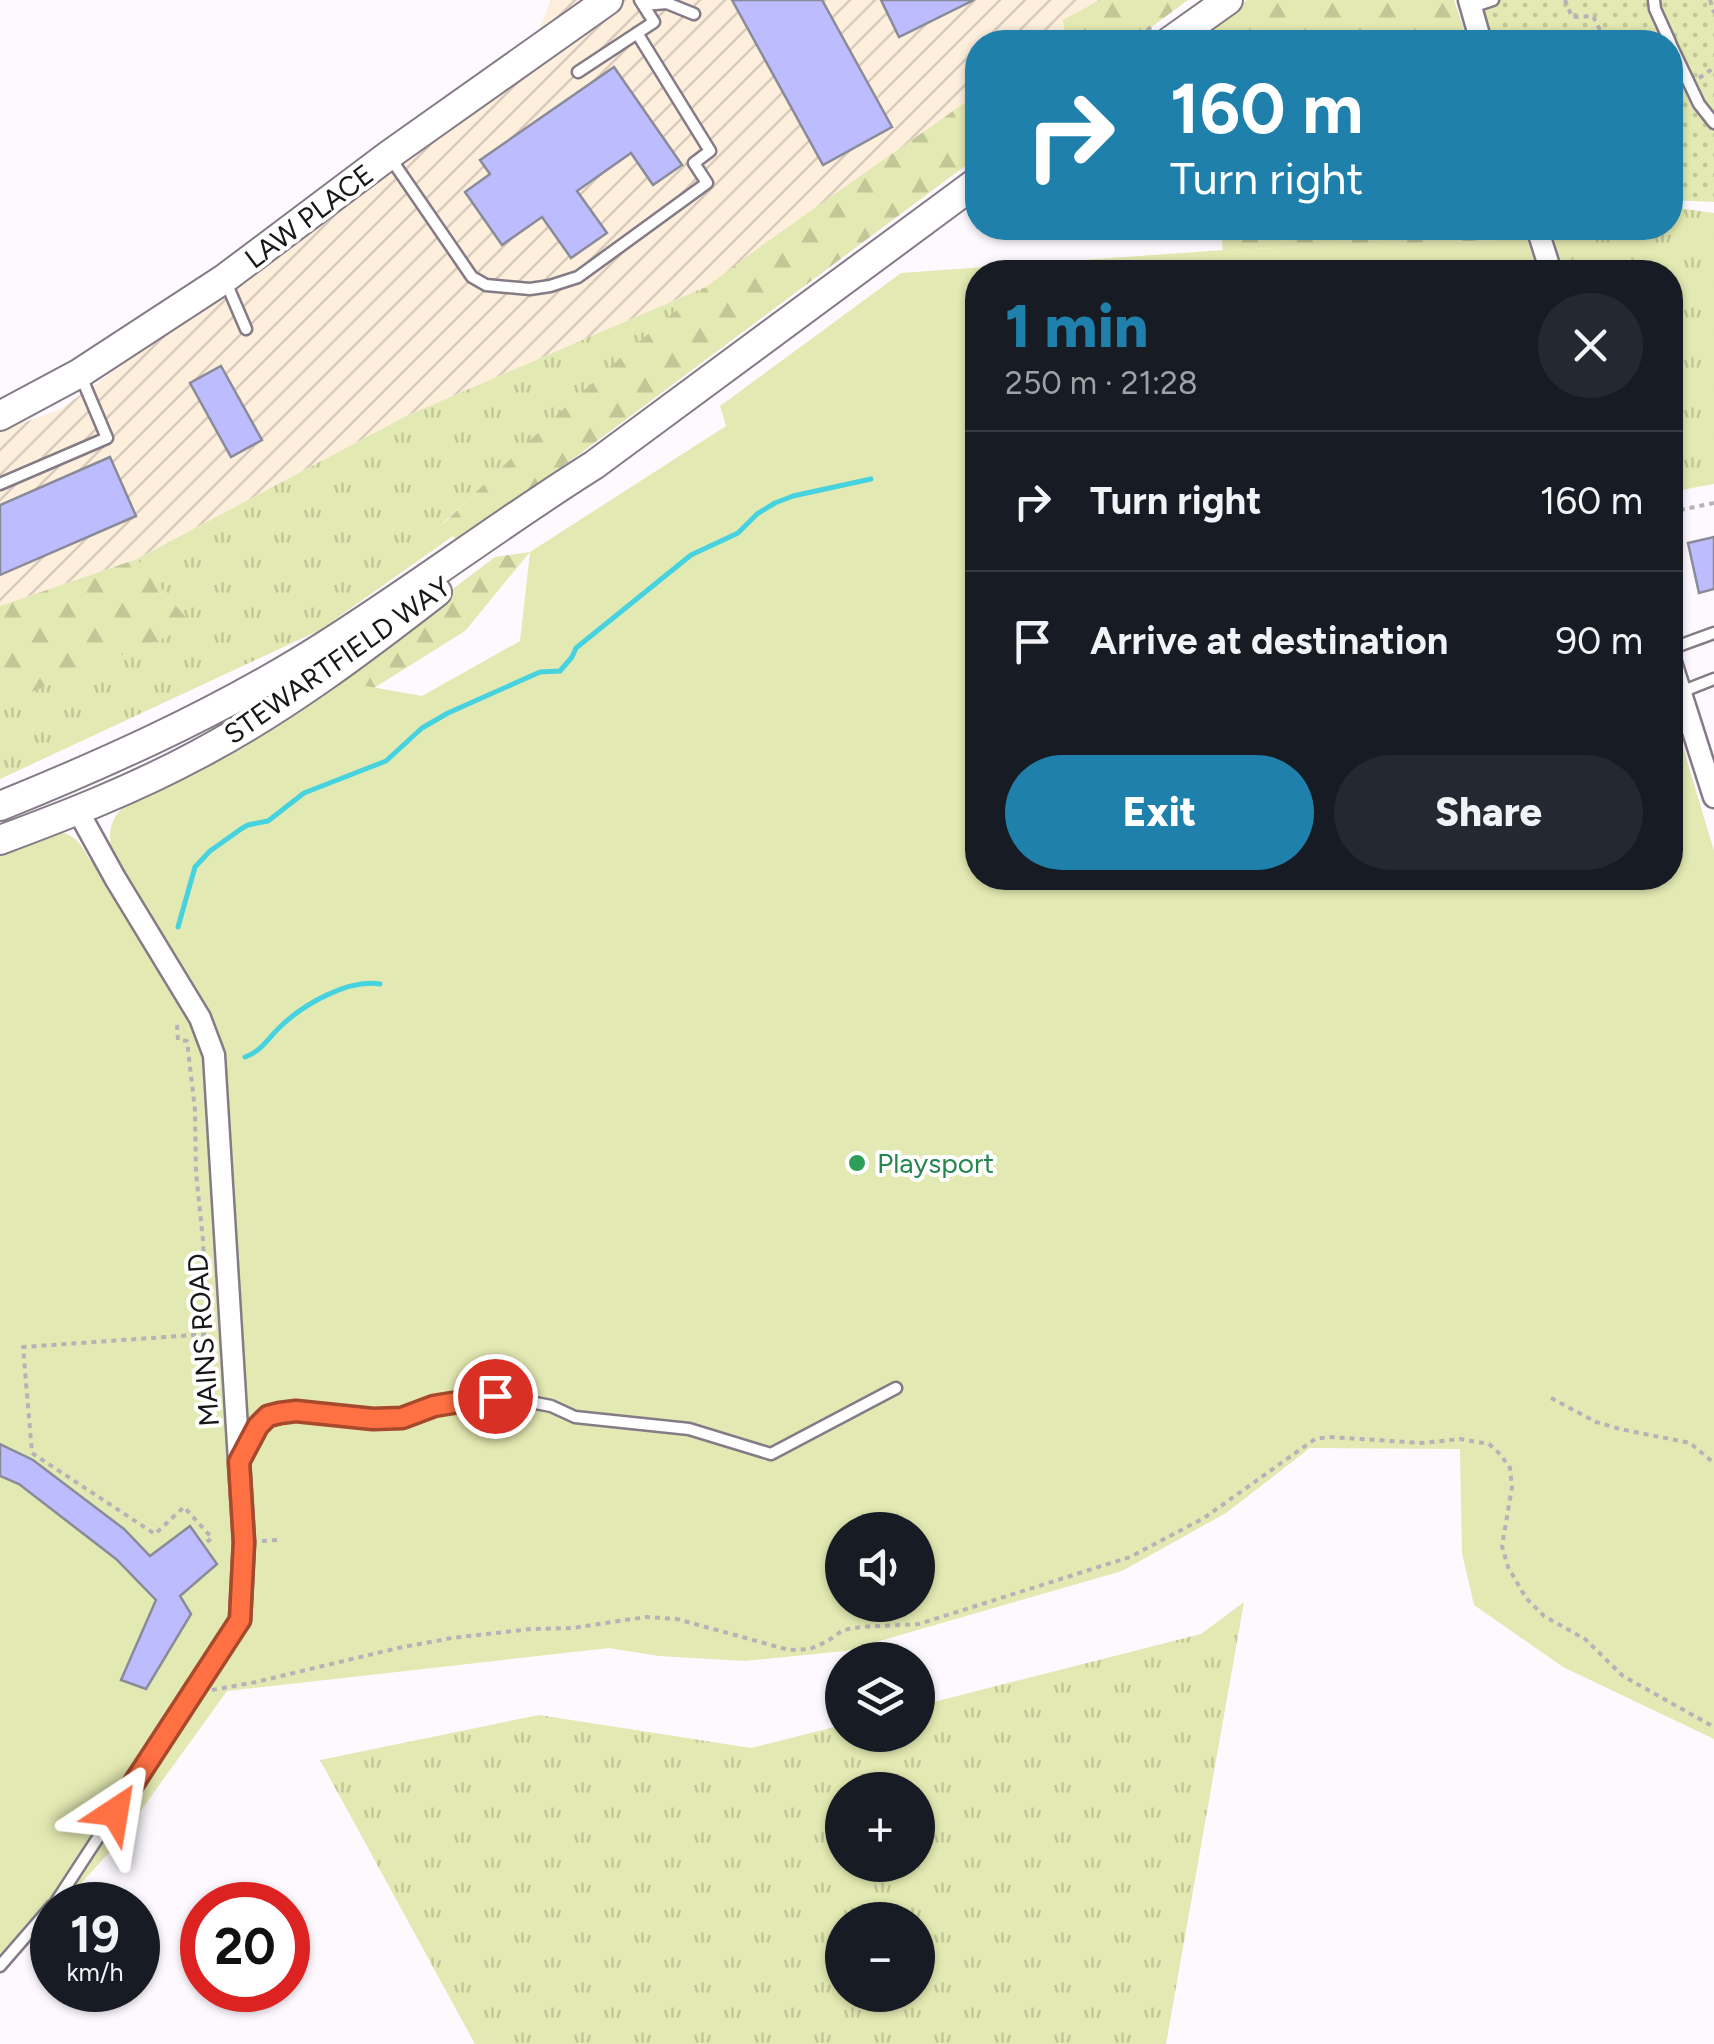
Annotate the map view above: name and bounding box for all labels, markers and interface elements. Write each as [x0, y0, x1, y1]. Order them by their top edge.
text: 160 m [1170, 66, 1363, 151]
icon: right [1005, 70, 1135, 200]
text: Turn right [1170, 151, 1363, 205]
street label: LAW PLACE [238, 157, 380, 275]
text: 1 min [1005, 290, 1148, 362]
button: close [1538, 293, 1643, 398]
text: 250 m · 21:28 [1005, 364, 1198, 402]
icon: right [1005, 474, 1060, 529]
text: Turn right [1090, 478, 1262, 524]
text: 160 m [1540, 478, 1643, 524]
street label: STEWARTFIELD WAY [217, 569, 457, 751]
icon: arrive [1005, 614, 1060, 669]
text: Arrive at destination [1090, 618, 1448, 664]
text: 90 m [1555, 618, 1643, 664]
button: Exit [1005, 755, 1314, 870]
button: Share [1334, 755, 1643, 870]
place label: Playsport [877, 1146, 994, 1180]
marker: Playsport [846, 1152, 868, 1174]
street label: MAINS ROAD [180, 1252, 226, 1428]
pin [453, 1354, 538, 1439]
icon: arrive [468, 1369, 523, 1424]
map controls [825, 1512, 935, 2012]
button: sound [825, 1512, 935, 1622]
button: layers [825, 1642, 935, 1752]
position arrow [63, 1760, 167, 1864]
button: + [825, 1772, 935, 1882]
speed limit sign: 20 [180, 1882, 310, 2012]
button: − [825, 1902, 935, 2012]
text: 19 [70, 1904, 120, 1965]
text: km/h [66, 1957, 124, 1987]

